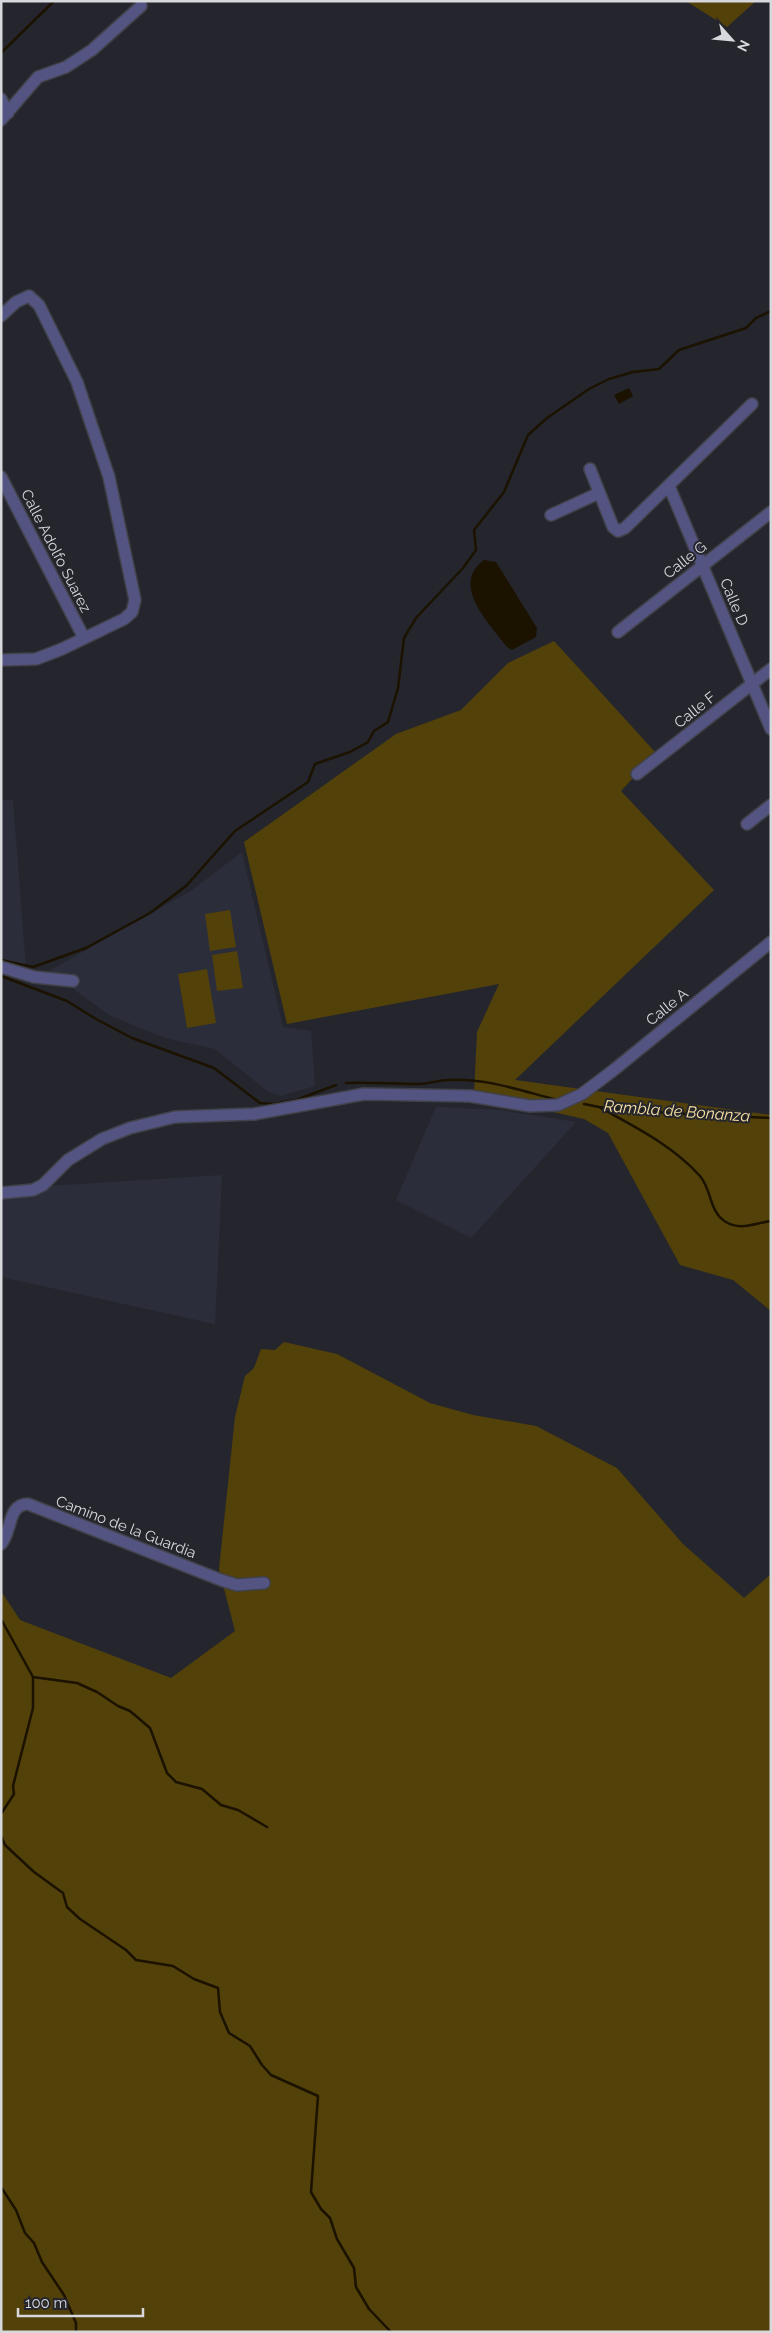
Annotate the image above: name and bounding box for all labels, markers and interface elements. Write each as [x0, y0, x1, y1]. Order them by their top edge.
north arrow [707, 15, 757, 65]
text: N [734, 38, 753, 54]
street label: Calle Adolfo Suarez [17, 486, 95, 616]
street label: Calle G [660, 538, 710, 582]
street label: Calle D [716, 575, 752, 629]
street label: Calle F [671, 688, 720, 732]
street label: Calle A [642, 985, 692, 1029]
water label: Rambla de Bonanza [603, 1096, 751, 1126]
street label: Camino de la Guardia [53, 1492, 199, 1562]
scale bar [18, 2286, 142, 2318]
text: 100 m [25, 2294, 67, 2312]

